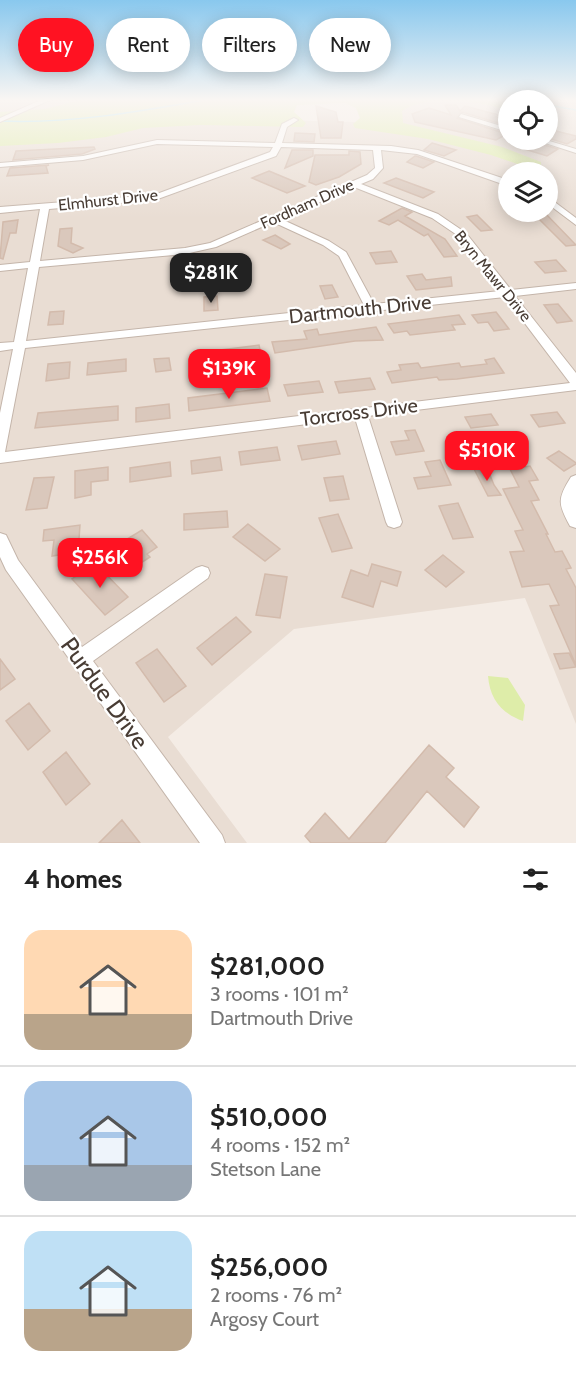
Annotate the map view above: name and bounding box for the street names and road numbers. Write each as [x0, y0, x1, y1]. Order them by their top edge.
street label: Fordham Drive [257, 175, 357, 233]
street label: Elmhurst Drive [57, 185, 159, 215]
street label: Bryn Mawr Drive [450, 227, 536, 325]
street label: Dartmouth Drive [288, 290, 432, 328]
street label: Torcross Drive [299, 393, 419, 431]
street label: Purdue Drive [55, 632, 155, 754]

